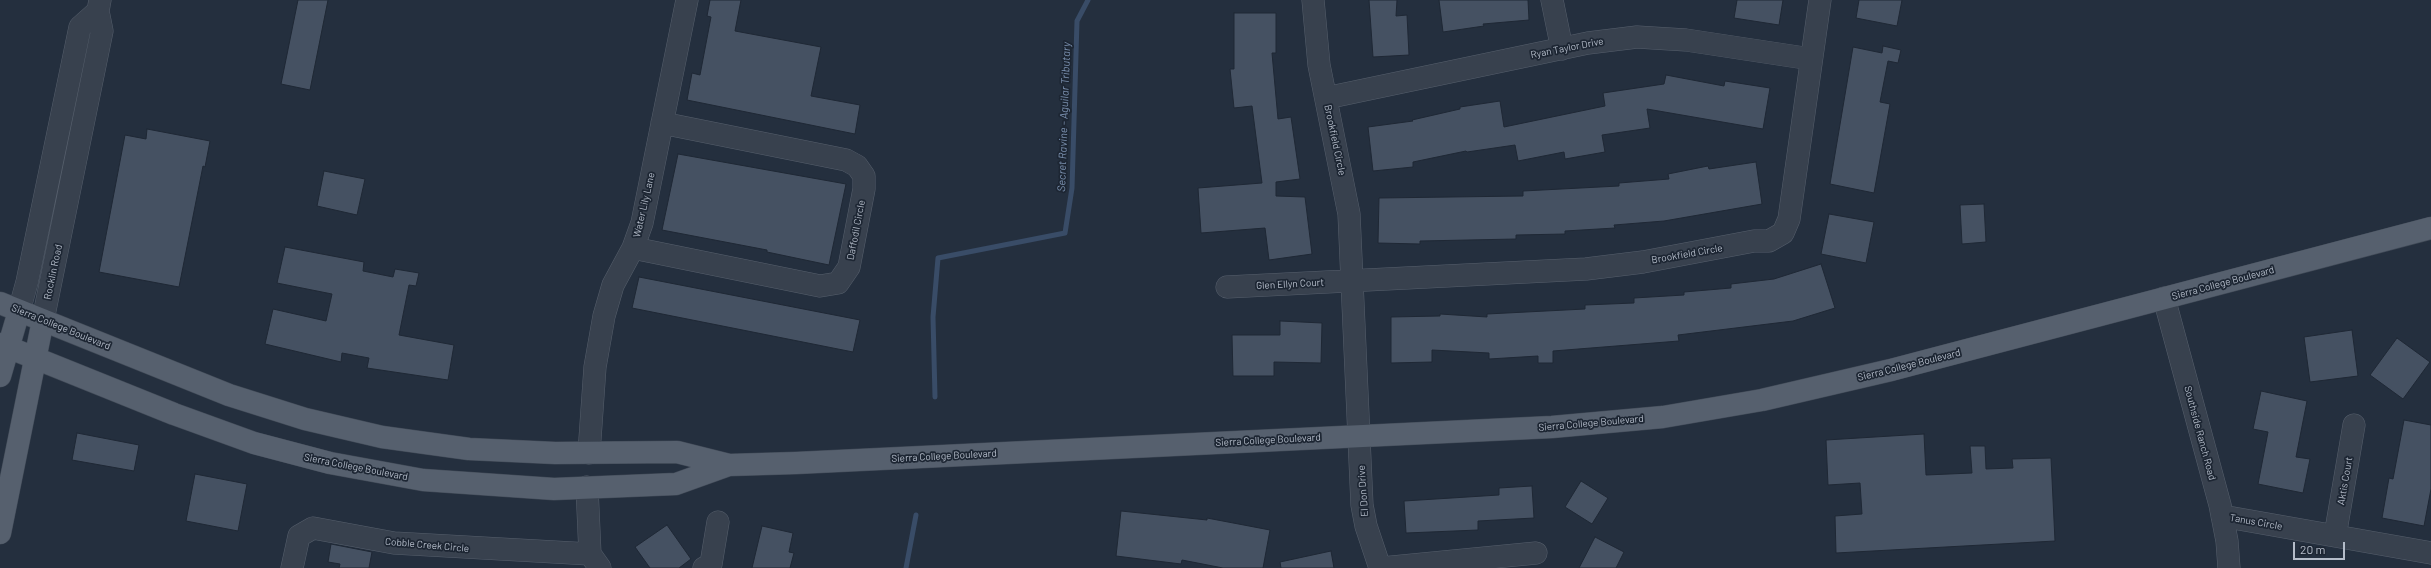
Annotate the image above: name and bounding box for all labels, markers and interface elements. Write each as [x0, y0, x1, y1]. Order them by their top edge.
street label: Ryan Taylor Drive [1530, 35, 1604, 61]
water label: Secret Ravine - Aguilar Tributary [1055, 42, 1073, 192]
street label: Brookfield Circle [1322, 104, 1348, 176]
street label: Water Lily Lane [631, 171, 657, 239]
street label: Daffodil Circle [844, 199, 868, 261]
street label: Brookfield Circle [1650, 242, 1724, 266]
street label: Rocklin Road [41, 243, 65, 301]
street label: Sierra College Boulevard [2170, 264, 2276, 302]
street label: Glen Ellyn Court [1256, 276, 1324, 292]
street label: Sierra College Boulevard [10, 302, 112, 352]
street label: Sierra College Boulevard [1856, 346, 1962, 384]
street label: Southside Ranch Road [2182, 385, 2218, 481]
street label: Sierra College Boulevard [1538, 412, 1644, 434]
street label: Sierra College Boulevard [1215, 431, 1321, 449]
street label: Sierra College Boulevard [891, 447, 997, 465]
street label: Sierra College Boulevard [303, 451, 409, 483]
street label: Aktis Court [2335, 456, 2355, 506]
street label: El Don Drive [1355, 465, 1371, 517]
street label: Tanus Circle [2229, 511, 2283, 533]
scale bar [2295, 534, 2347, 560]
street label: Cobble Creek Circle [384, 535, 470, 555]
text: 20 m [2300, 542, 2326, 556]

